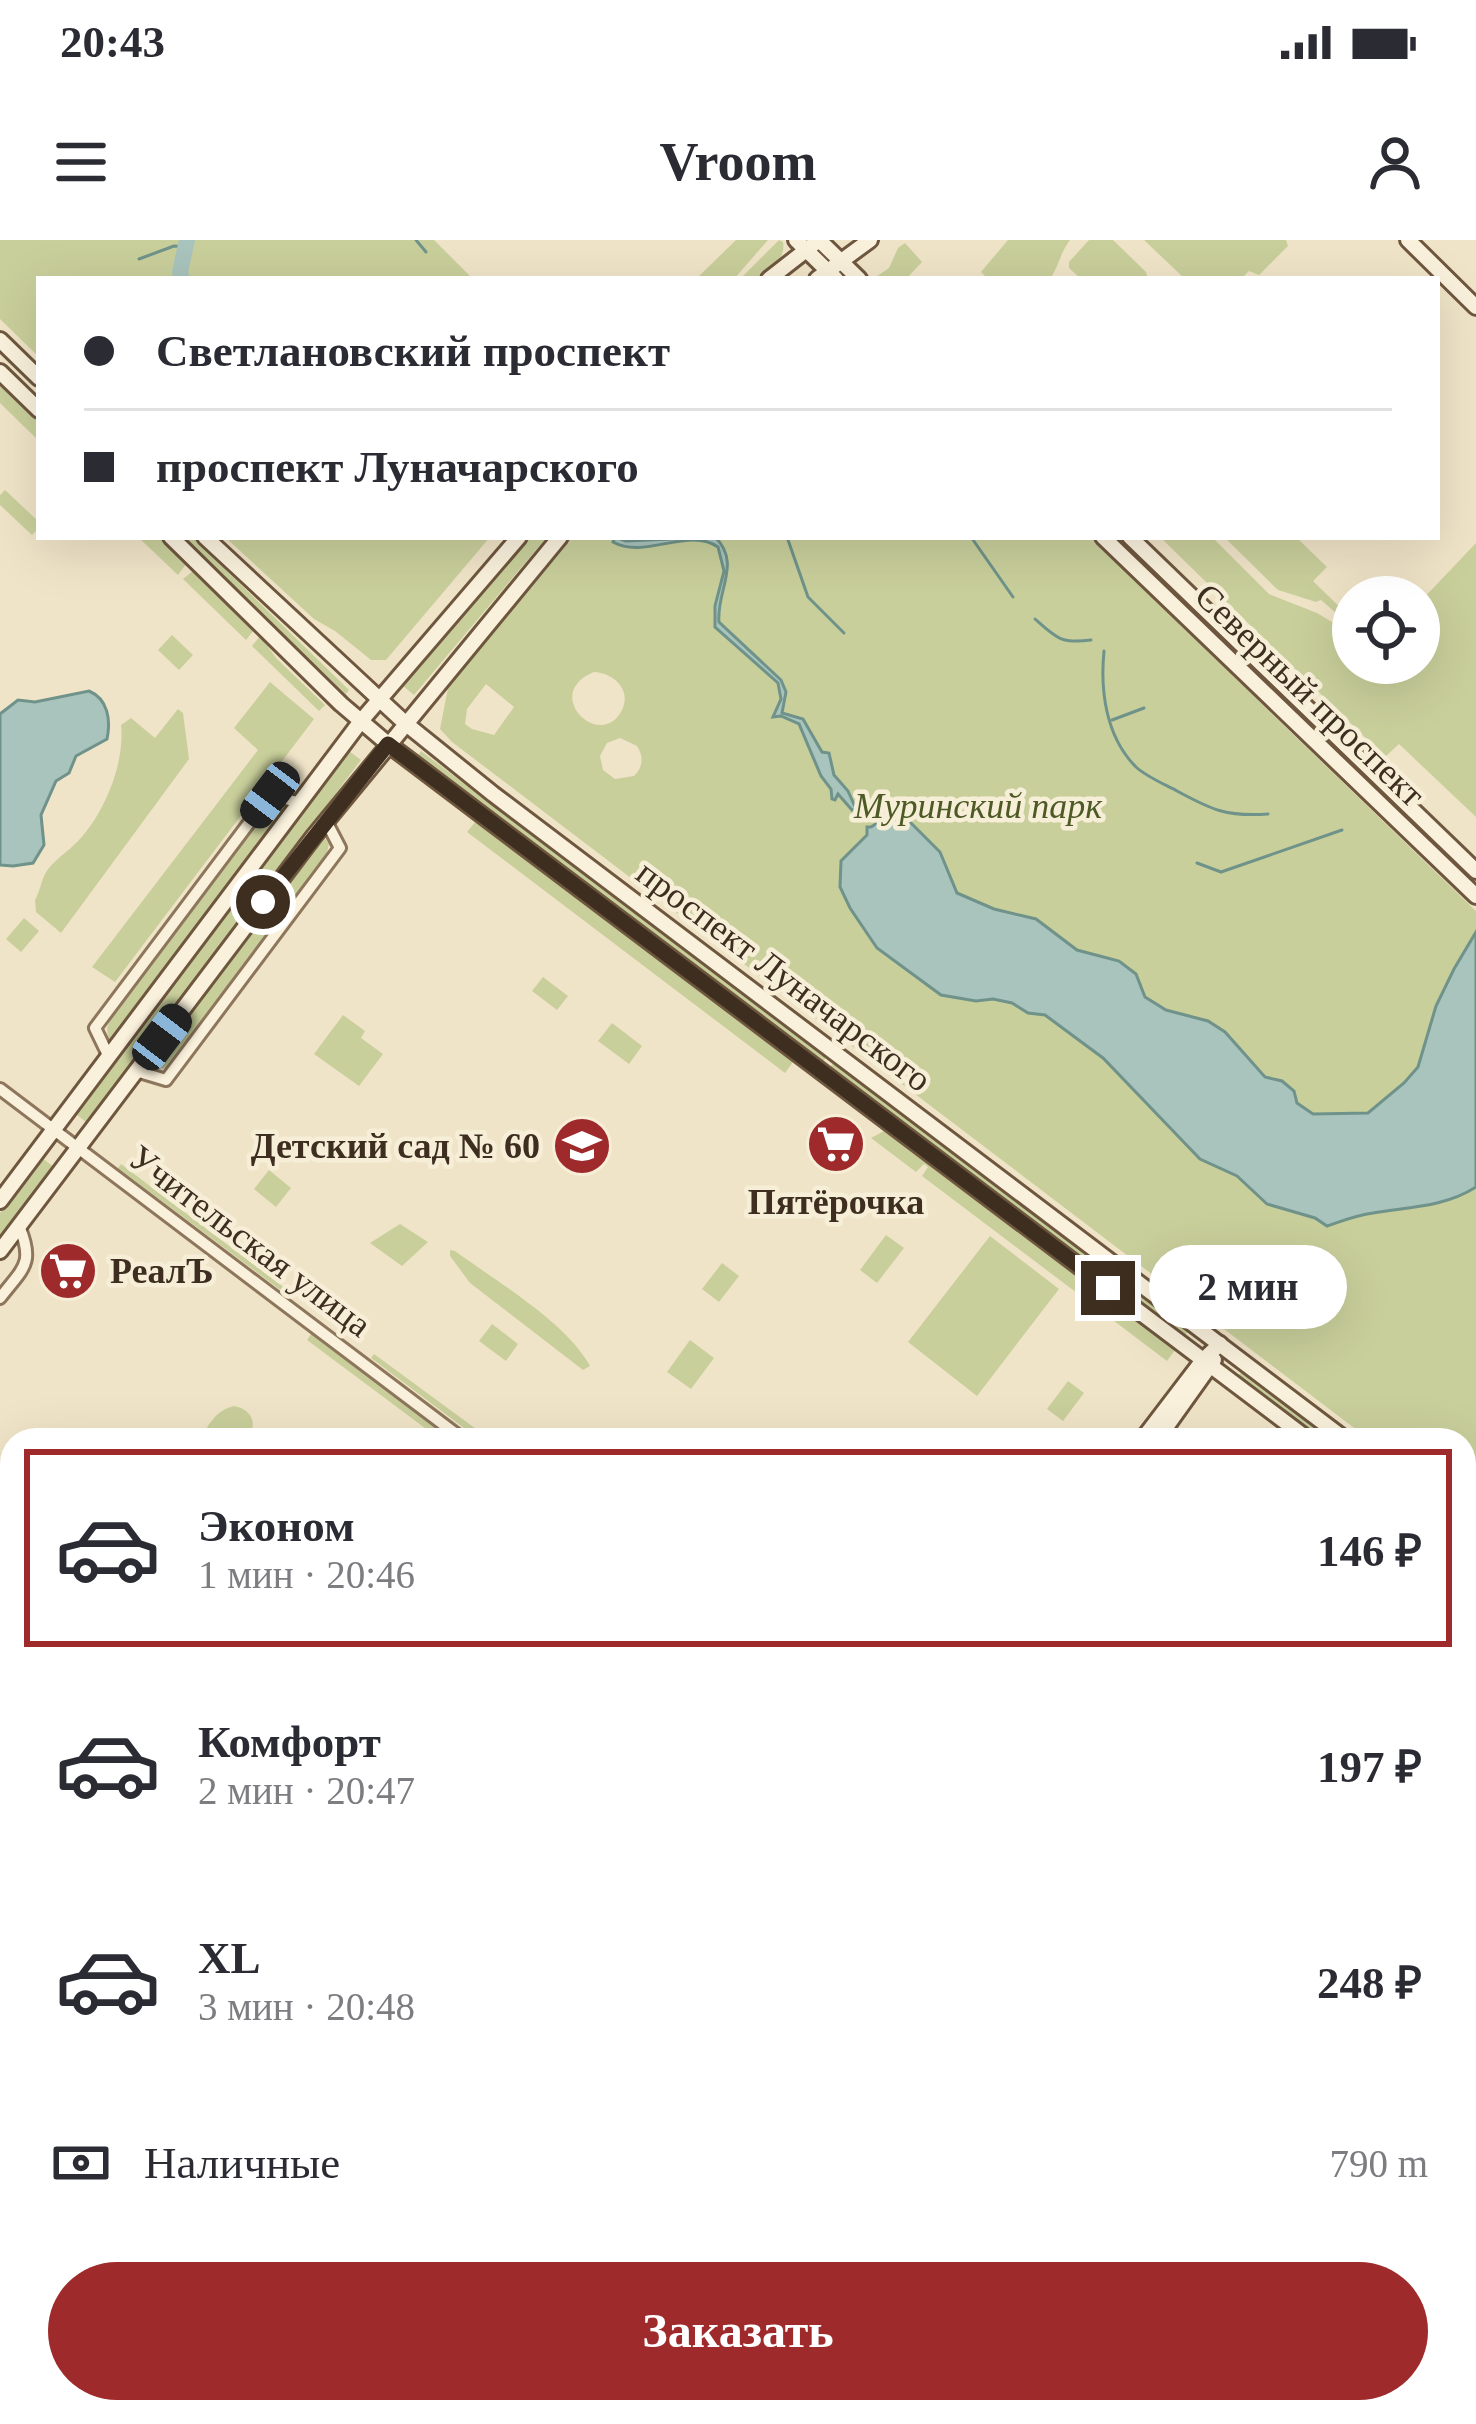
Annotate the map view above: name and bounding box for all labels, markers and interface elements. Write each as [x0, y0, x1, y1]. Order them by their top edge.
text: 20:43 [60, 17, 165, 67]
icon: menu [48, 129, 114, 195]
icon: person [1362, 129, 1428, 195]
text: Vroom [660, 132, 816, 192]
text: Светлановский проспект [156, 326, 670, 376]
text: проспект Луначарского [156, 442, 639, 492]
street label: Северный проспект [1187, 575, 1433, 815]
map controls [1332, 576, 1440, 684]
button: locate [1332, 576, 1440, 684]
car [234, 755, 306, 835]
park label: Муринский парк [853, 786, 1103, 826]
street label: проспект Луначарского [629, 852, 939, 1100]
route start [236, 875, 290, 929]
car [126, 997, 198, 1077]
supermarket icon: Пятёрочка [805, 1113, 867, 1175]
school or university icon: Детский сад № 60 [551, 1115, 613, 1177]
place label: Детский сад № 60 [251, 1126, 540, 1166]
street label: Учительская улица [121, 1137, 379, 1345]
place label: Пятёрочка [748, 1182, 924, 1222]
supermarket icon: РеалЪ [37, 1240, 99, 1302]
callout: 2 мин [1150, 1246, 1348, 1330]
place label: РеалЪ [110, 1251, 214, 1291]
route end [1081, 1261, 1135, 1315]
text: 2 мин [1198, 1265, 1298, 1308]
icon: car [54, 1494, 162, 1602]
text: Эконом [198, 1501, 355, 1551]
text: 146 ₽ [1317, 1526, 1422, 1576]
text: 1 мин · 20:46 [198, 1553, 415, 1596]
icon: car [54, 1710, 162, 1818]
text: Комфорт [198, 1717, 381, 1767]
text: 197 ₽ [1317, 1742, 1422, 1792]
text: 2 мин · 20:47 [198, 1769, 415, 1812]
icon: car [54, 1926, 162, 2034]
text: XL [198, 1933, 261, 1983]
text: 248 ₽ [1317, 1958, 1422, 2008]
text: 3 мин · 20:48 [198, 1985, 415, 2028]
icon: cash [48, 2130, 114, 2196]
text: Наличные [144, 2138, 340, 2188]
text: 790 m [1329, 2142, 1428, 2185]
button: Заказать [48, 2262, 1428, 2400]

